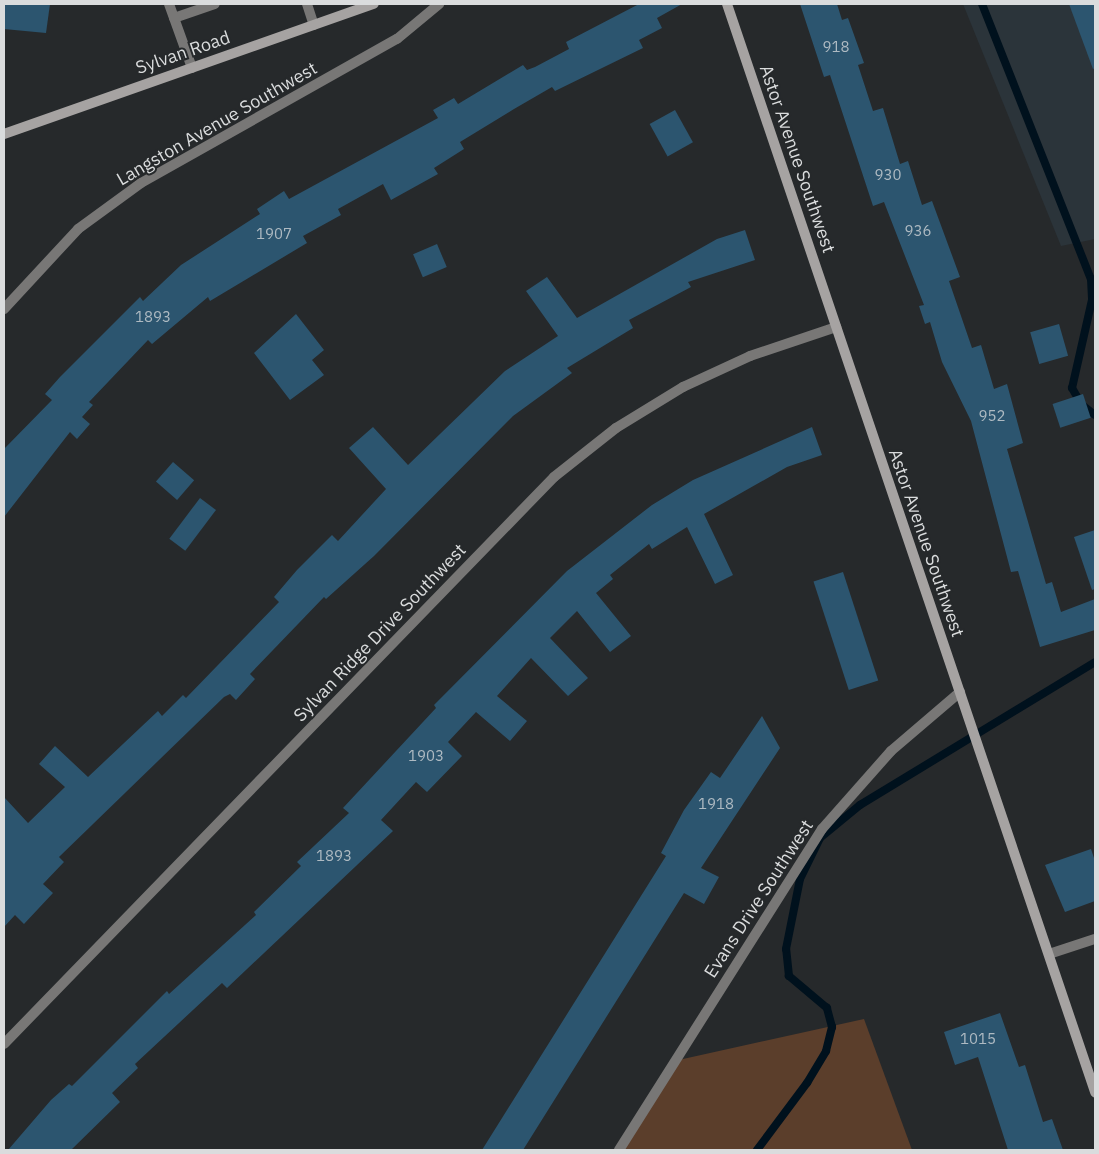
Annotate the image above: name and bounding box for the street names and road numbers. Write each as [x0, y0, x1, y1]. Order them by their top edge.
street label: Sylvan Road [133, 27, 233, 79]
street label: Langston Avenue Southwest [113, 58, 321, 190]
street label: Astor Avenue Southwest [755, 62, 839, 256]
street label: Astor Avenue Southwest [884, 446, 968, 640]
street label: Sylvan Ridge Drive Southwest [289, 540, 471, 726]
street label: Evans Drive Southwest [700, 816, 818, 982]

